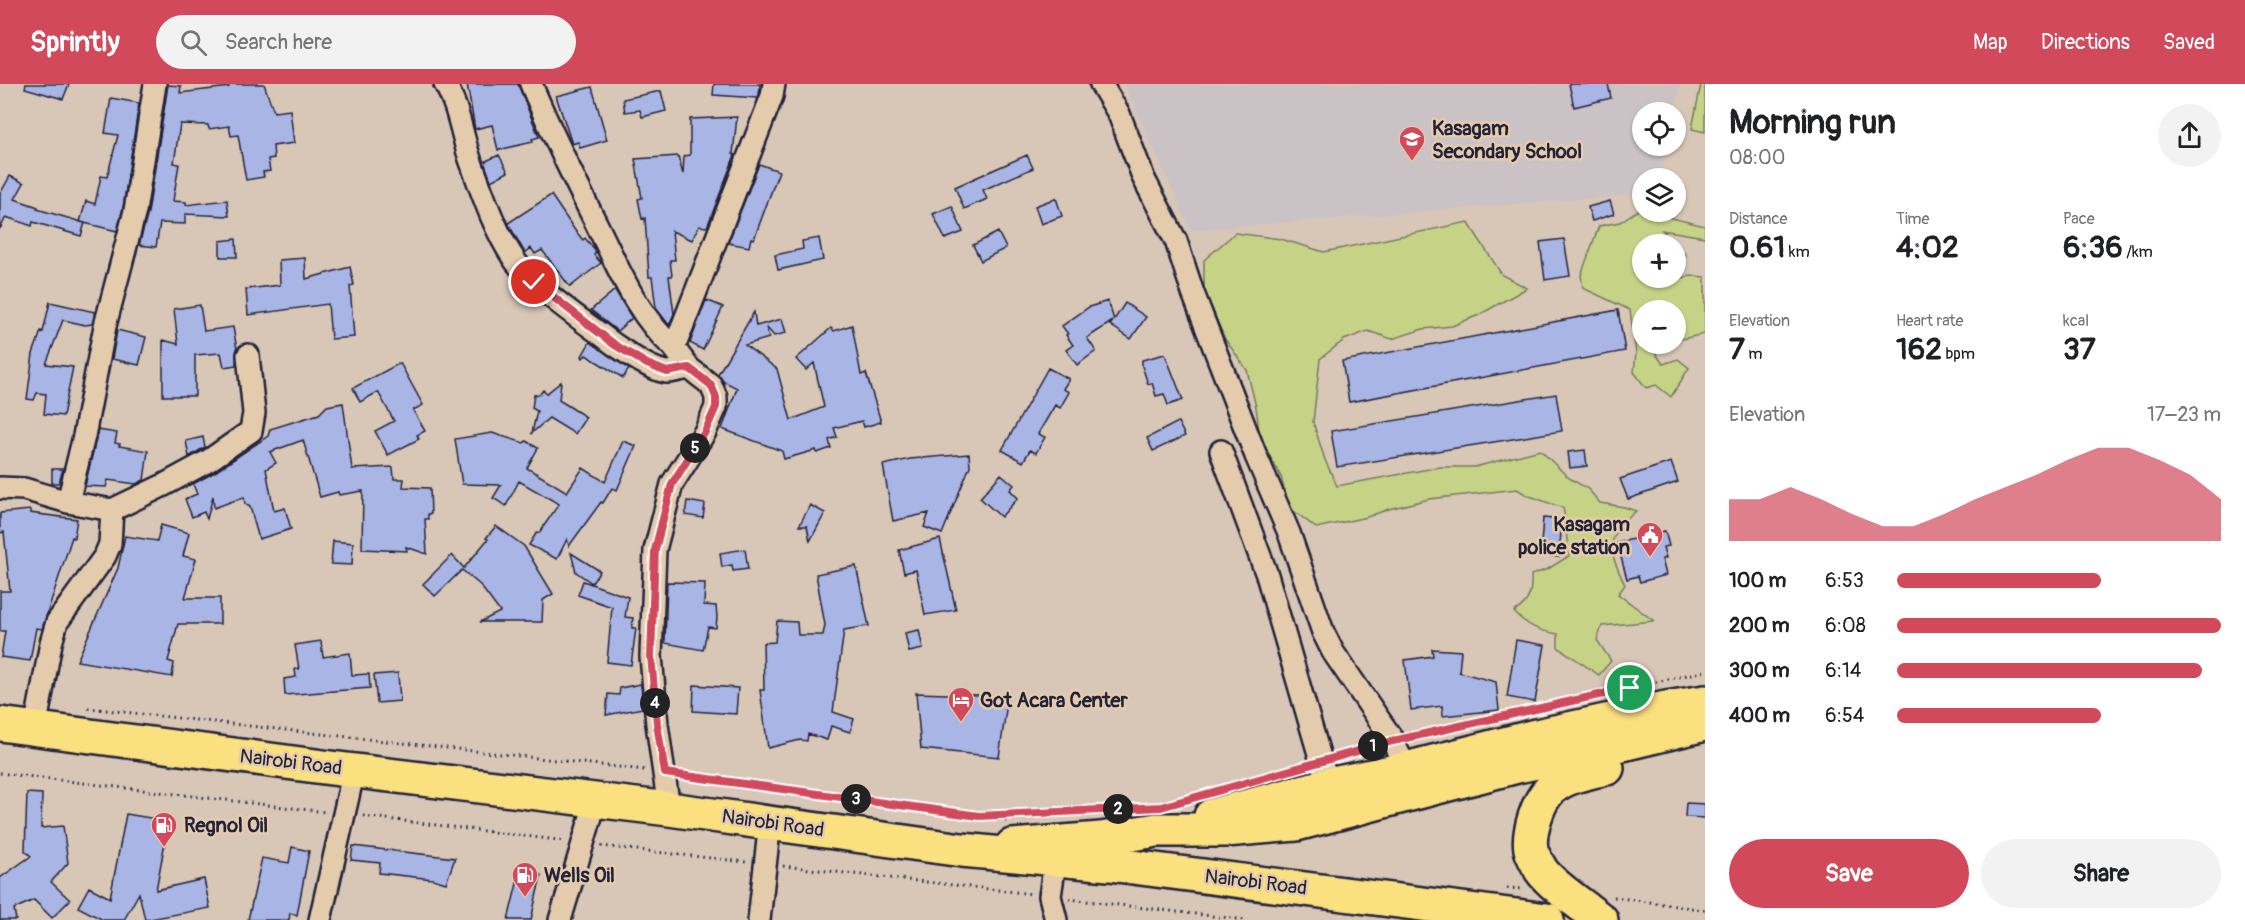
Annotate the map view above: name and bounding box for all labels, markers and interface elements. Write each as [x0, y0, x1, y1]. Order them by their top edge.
search box [156, 15, 576, 69]
text: Sprintly [30, 25, 120, 60]
icon: search [177, 26, 210, 59]
text: Search here [225, 28, 332, 56]
text: Map [1973, 29, 2008, 56]
text: Directions [2041, 29, 2130, 56]
text: Saved [2163, 29, 2215, 56]
map controls [1632, 102, 1686, 354]
button: locate [1632, 102, 1686, 156]
text: Morning run [1729, 102, 1896, 143]
button: share [2158, 104, 2221, 167]
place label: Kasagam Secondary School [1432, 116, 1582, 164]
school or university icon: Kasagam Secondary School [1397, 124, 1427, 162]
text: 08:00 [1729, 145, 1785, 170]
button: layers [1632, 168, 1686, 222]
text: Distance [1729, 209, 1788, 229]
text: Time [1896, 209, 1929, 229]
text: Pace [2063, 209, 2095, 229]
text: 0.61 [1729, 229, 1785, 266]
text: 4:02 [1896, 229, 1959, 266]
text: 6:36 [2063, 229, 2123, 266]
button: + [1632, 234, 1686, 288]
text: km [1785, 242, 1810, 262]
text: /km [2123, 242, 2153, 262]
pin [508, 256, 559, 307]
icon: check [517, 265, 550, 298]
button: − [1632, 300, 1686, 354]
text: Elevation [1729, 311, 1790, 331]
text: Heart rate [1896, 311, 1963, 331]
text: kcal [2063, 311, 2089, 331]
text: 7 [1729, 331, 1745, 368]
text: 162 [1896, 331, 1942, 368]
text: 37 [2063, 331, 2096, 368]
text: m [1745, 344, 1763, 364]
text: bpm [1942, 344, 1975, 364]
text: Elevation [1729, 402, 1805, 427]
text: 17–23 m [2147, 402, 2221, 427]
pin: 5 [680, 433, 710, 463]
text: 5 [691, 438, 699, 458]
place label: Kasagam police station [1518, 512, 1630, 560]
public building icon: Kasagam police station [1635, 520, 1665, 558]
text: 100 m [1729, 568, 1786, 593]
text: 6:53 [1825, 568, 1864, 593]
text: 200 m [1729, 613, 1790, 638]
text: 6:08 [1825, 613, 1866, 638]
text: 300 m [1729, 658, 1790, 683]
text: 6:14 [1825, 658, 1861, 683]
pin [1604, 662, 1655, 713]
icon: arrive [1613, 671, 1646, 704]
hotel icon: Got Acara Center [946, 685, 976, 723]
pin: 4 [640, 688, 670, 718]
place label: Got Acara Center [980, 688, 1128, 713]
text: 4 [650, 693, 660, 713]
text: 400 m [1729, 703, 1790, 728]
text: 6:54 [1825, 703, 1864, 728]
pin: 1 [1358, 731, 1388, 761]
text: 1 [1370, 736, 1376, 756]
street label: Nairobi Road [238, 743, 344, 781]
pin: 3 [841, 784, 871, 814]
text: 3 [852, 789, 860, 809]
pin: 2 [1103, 794, 1133, 824]
text: 2 [1114, 799, 1122, 819]
street label: Nairobi Road [720, 803, 826, 843]
fuel station icon: Regnol Oil [149, 810, 179, 848]
place label: Regnol Oil [184, 813, 268, 838]
button: Save [1729, 839, 1969, 908]
button: Share [1981, 839, 2221, 908]
fuel station icon: Wells Oil [510, 860, 540, 898]
place label: Wells Oil [544, 863, 615, 888]
street label: Nairobi Road [1203, 863, 1309, 901]

